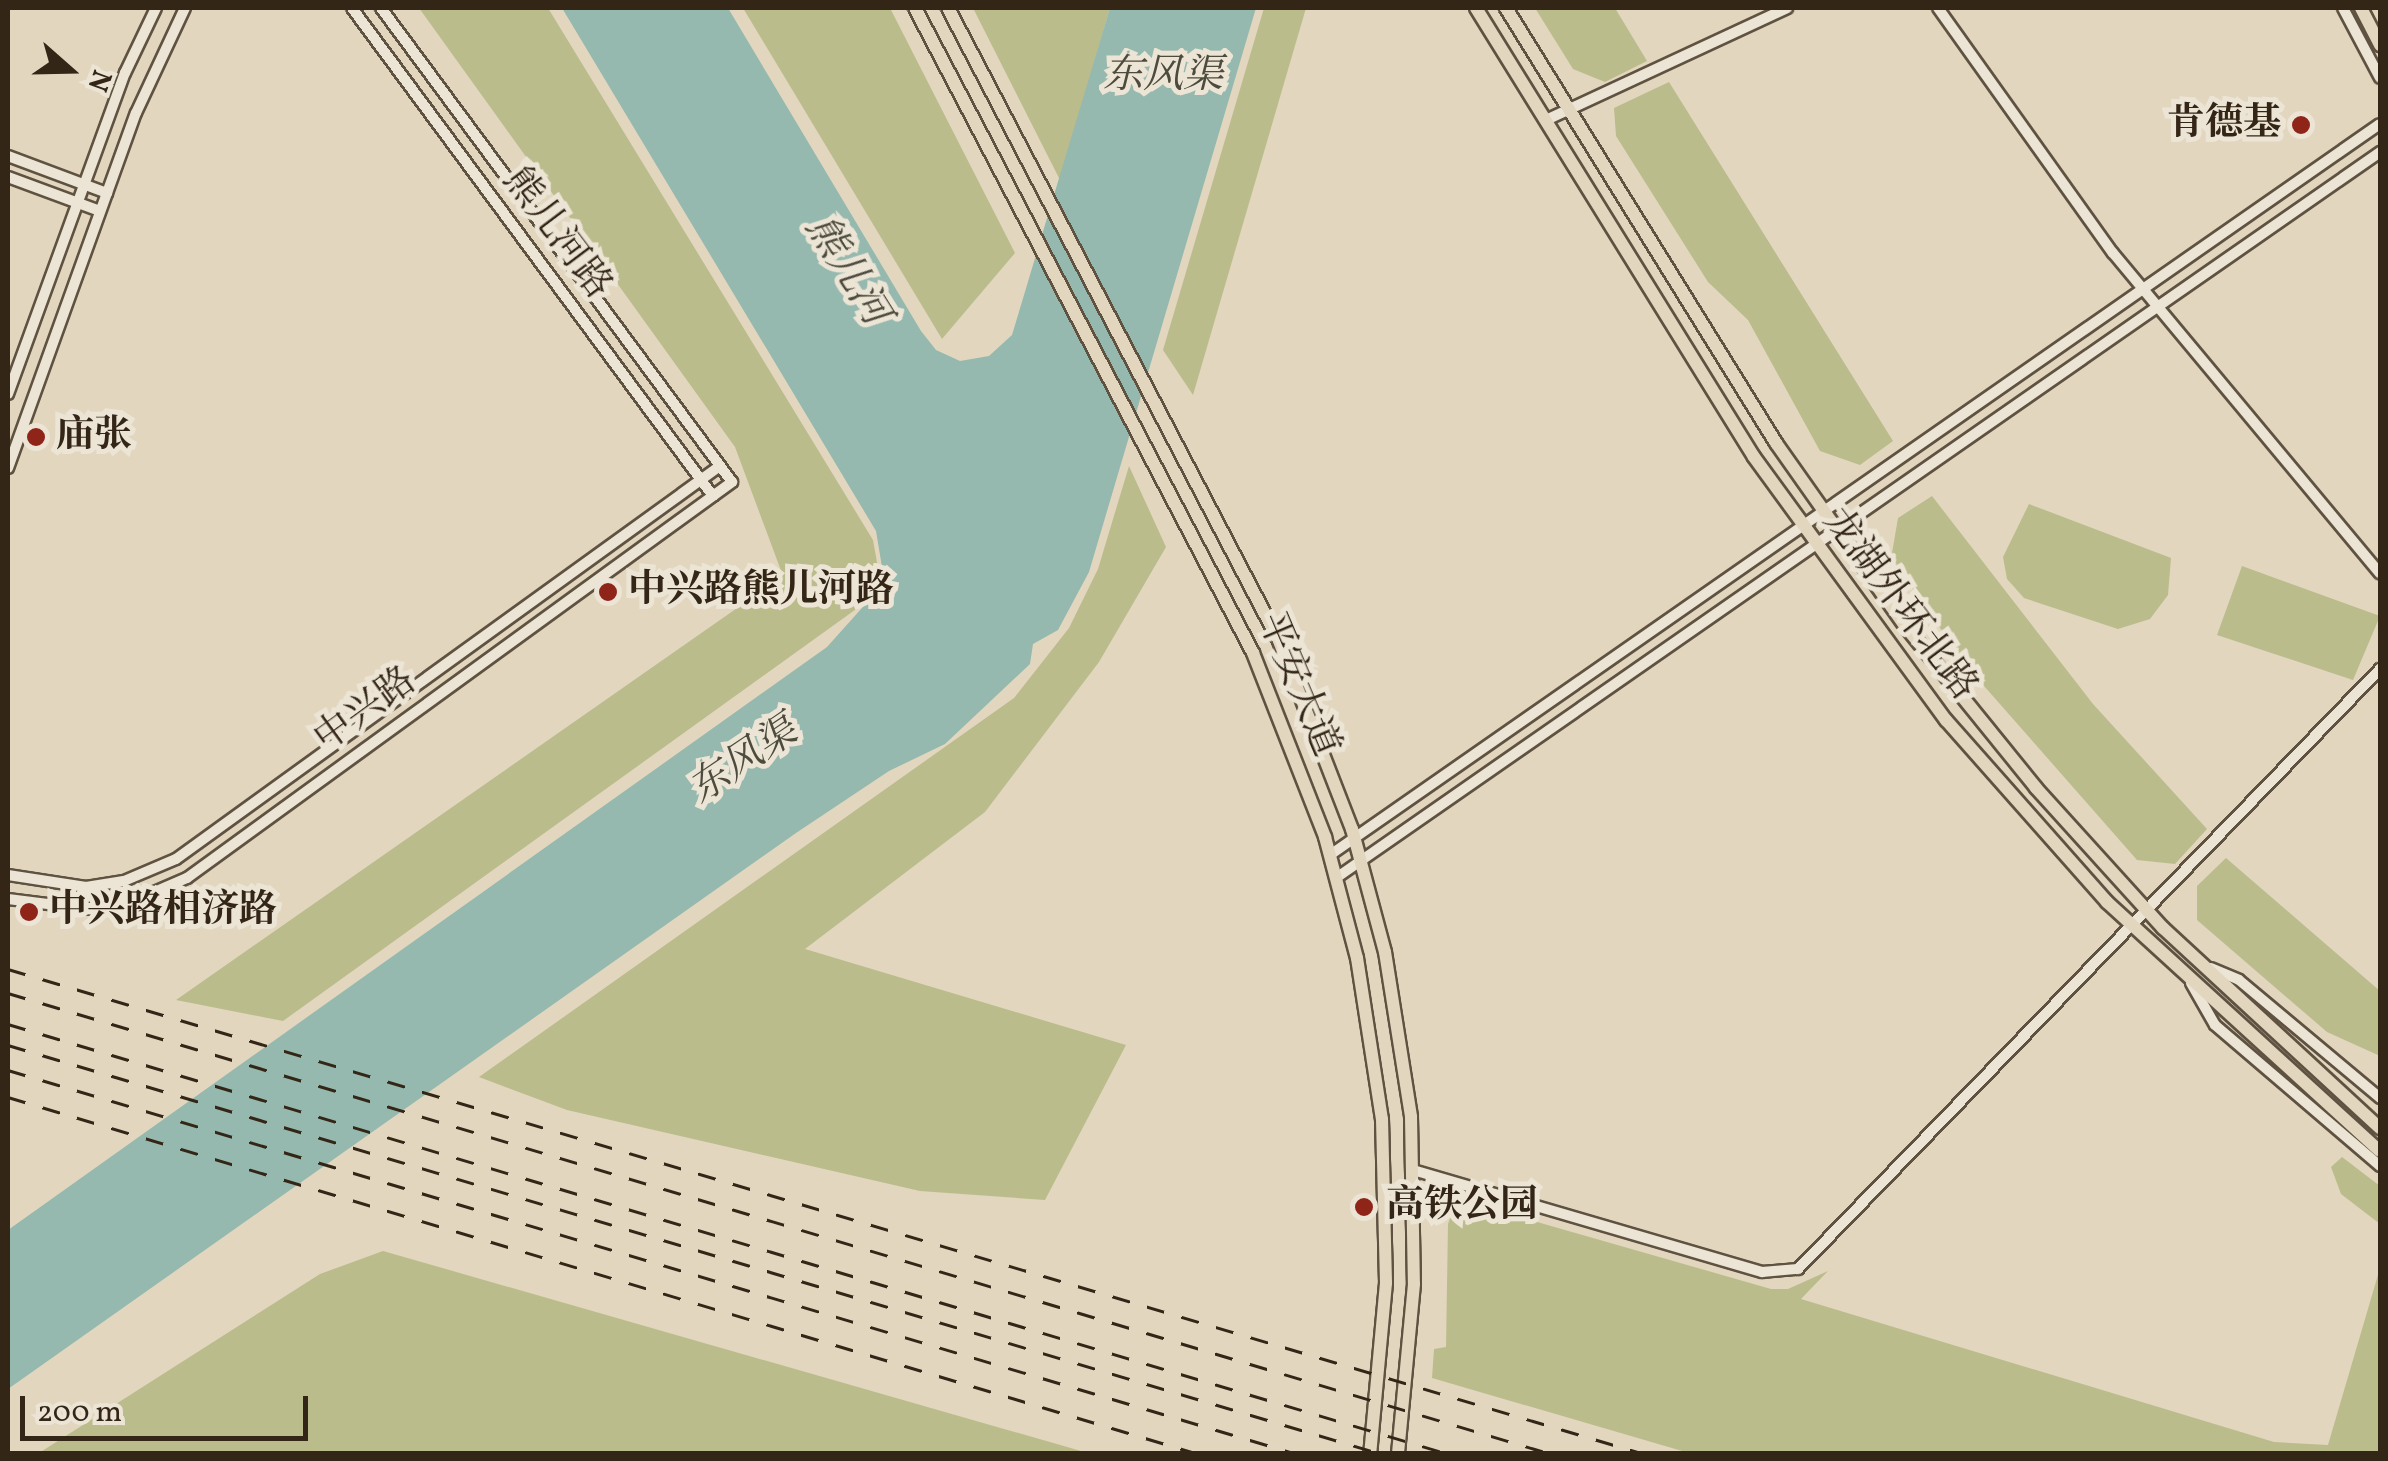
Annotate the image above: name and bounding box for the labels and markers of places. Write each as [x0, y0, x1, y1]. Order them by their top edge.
place label: 肯德基 [2167, 102, 2281, 148]
marker: 肯德基 [2290, 114, 2312, 136]
place label: 庙张 [56, 414, 132, 460]
marker: 庙张 [25, 426, 47, 448]
place label: 中兴路熊儿河路 [628, 569, 894, 615]
marker: 中兴路熊儿河路 [597, 581, 619, 603]
place label: 中兴路相济路 [49, 889, 277, 935]
marker: 中兴路相济路 [18, 901, 40, 923]
place label: 高铁公园 [1386, 1184, 1538, 1230]
marker: 高铁公园 [1351, 1194, 1377, 1220]

